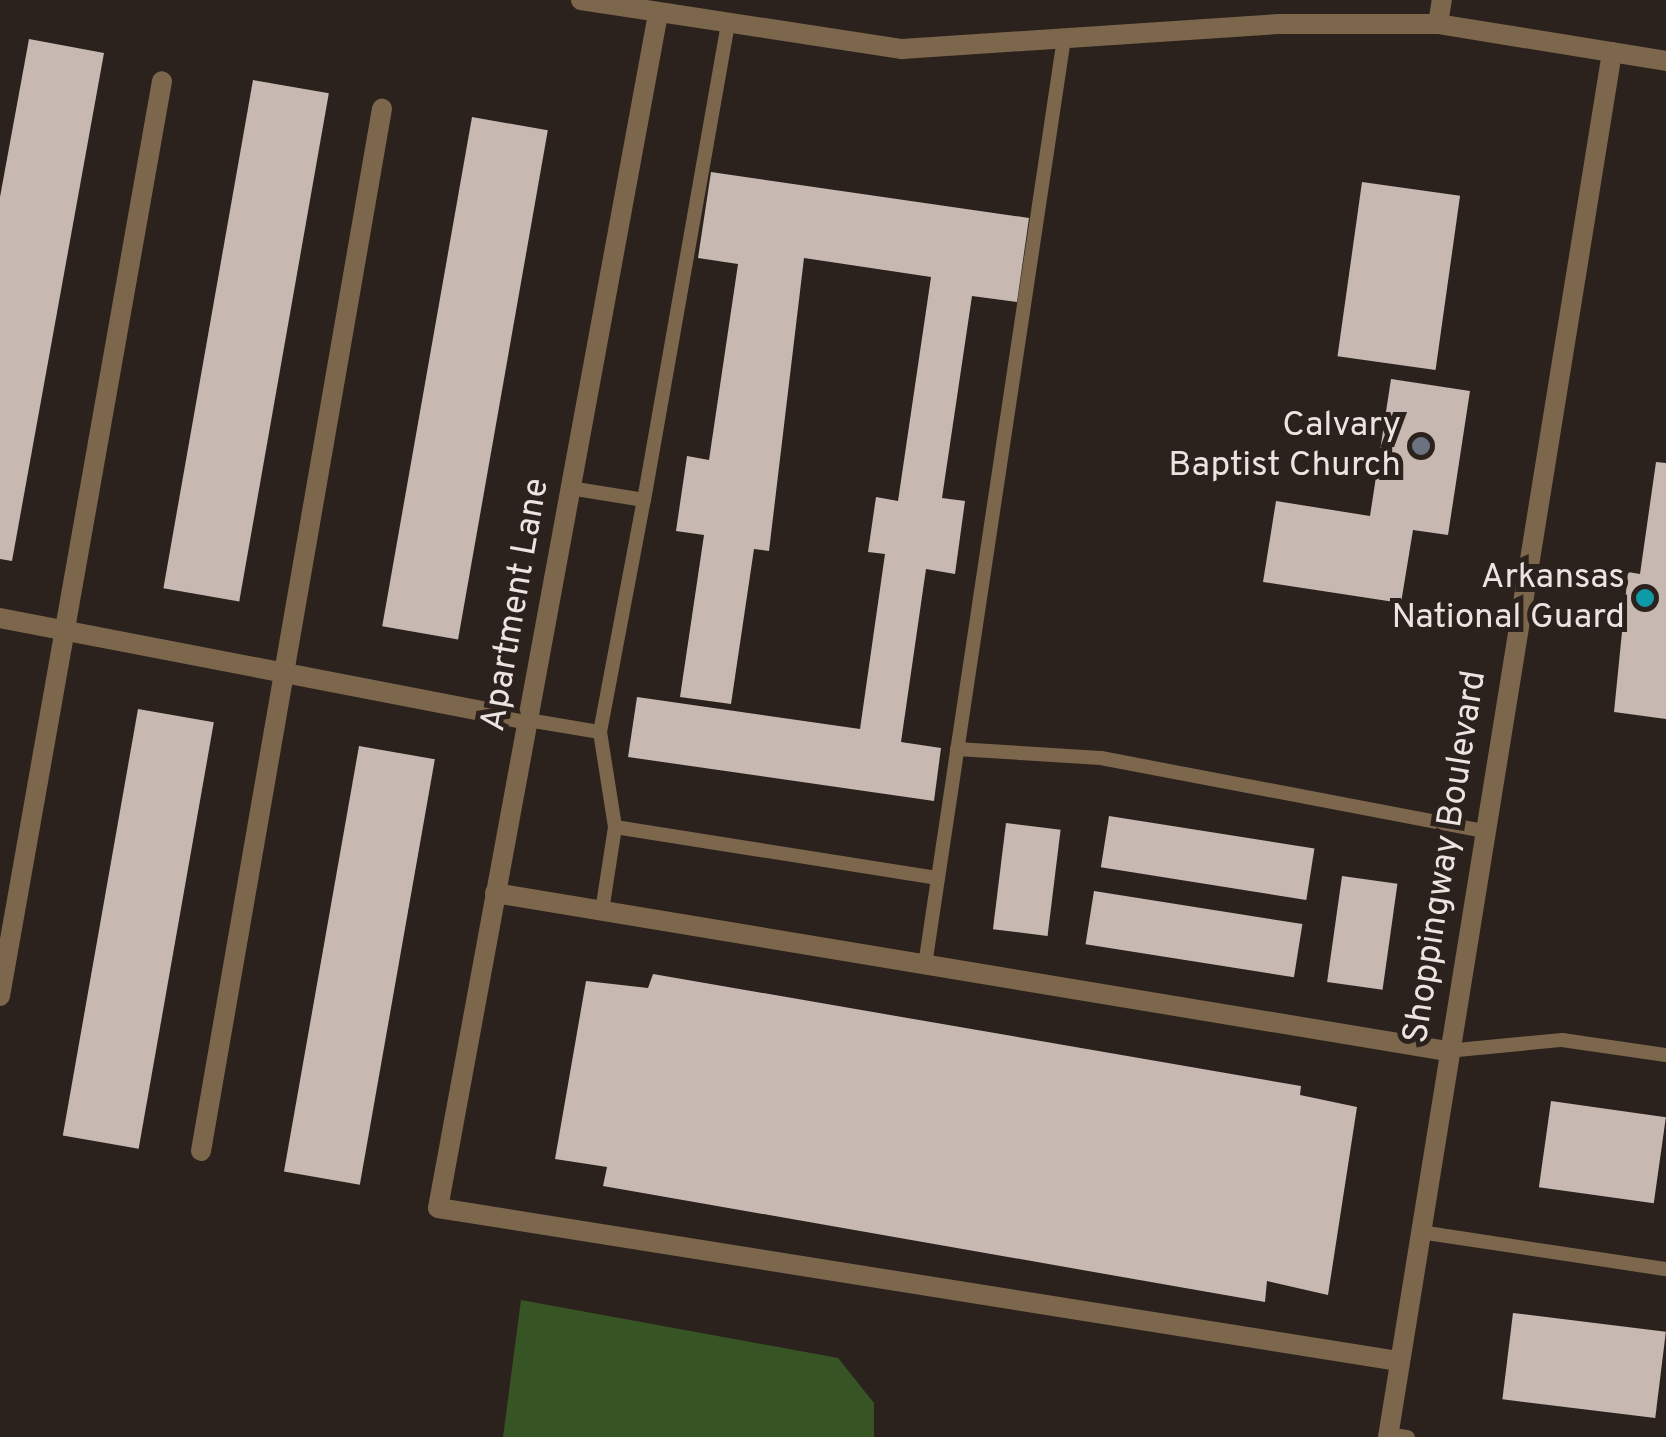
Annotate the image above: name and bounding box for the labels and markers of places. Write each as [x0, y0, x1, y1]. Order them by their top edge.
place label: Calvary Baptist Church [1168, 405, 1401, 487]
marker: Calvary Baptist Church [1410, 435, 1432, 457]
place label: Arkansas National Guard [1392, 557, 1625, 639]
marker: Arkansas National Guard [1634, 587, 1656, 609]

